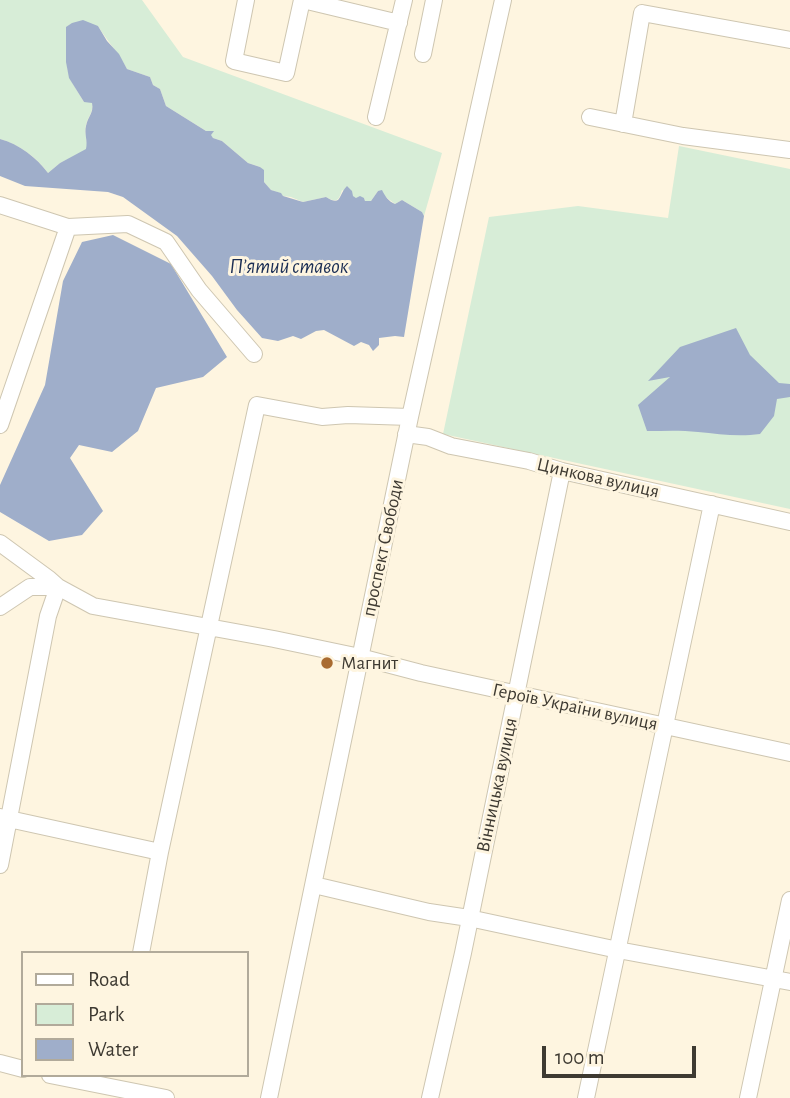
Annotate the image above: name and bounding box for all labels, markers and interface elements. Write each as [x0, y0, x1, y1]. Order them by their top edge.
water label: П’ятий ставок [229, 254, 349, 280]
street label: Цинкова вулиця [535, 453, 661, 503]
street label: проспект Свободи [357, 477, 409, 619]
place label: Магнит [341, 652, 398, 674]
marker: Магнит [319, 655, 335, 671]
street label: Героїв України вулиця [490, 678, 660, 736]
street label: Вінницька вулиця [472, 716, 522, 854]
legend [21, 951, 248, 1077]
text: Road [88, 969, 130, 990]
text: Park [88, 1004, 124, 1025]
scale bar [545, 1032, 699, 1076]
text: Water [88, 1039, 138, 1060]
text: 100 m [555, 1047, 605, 1068]

